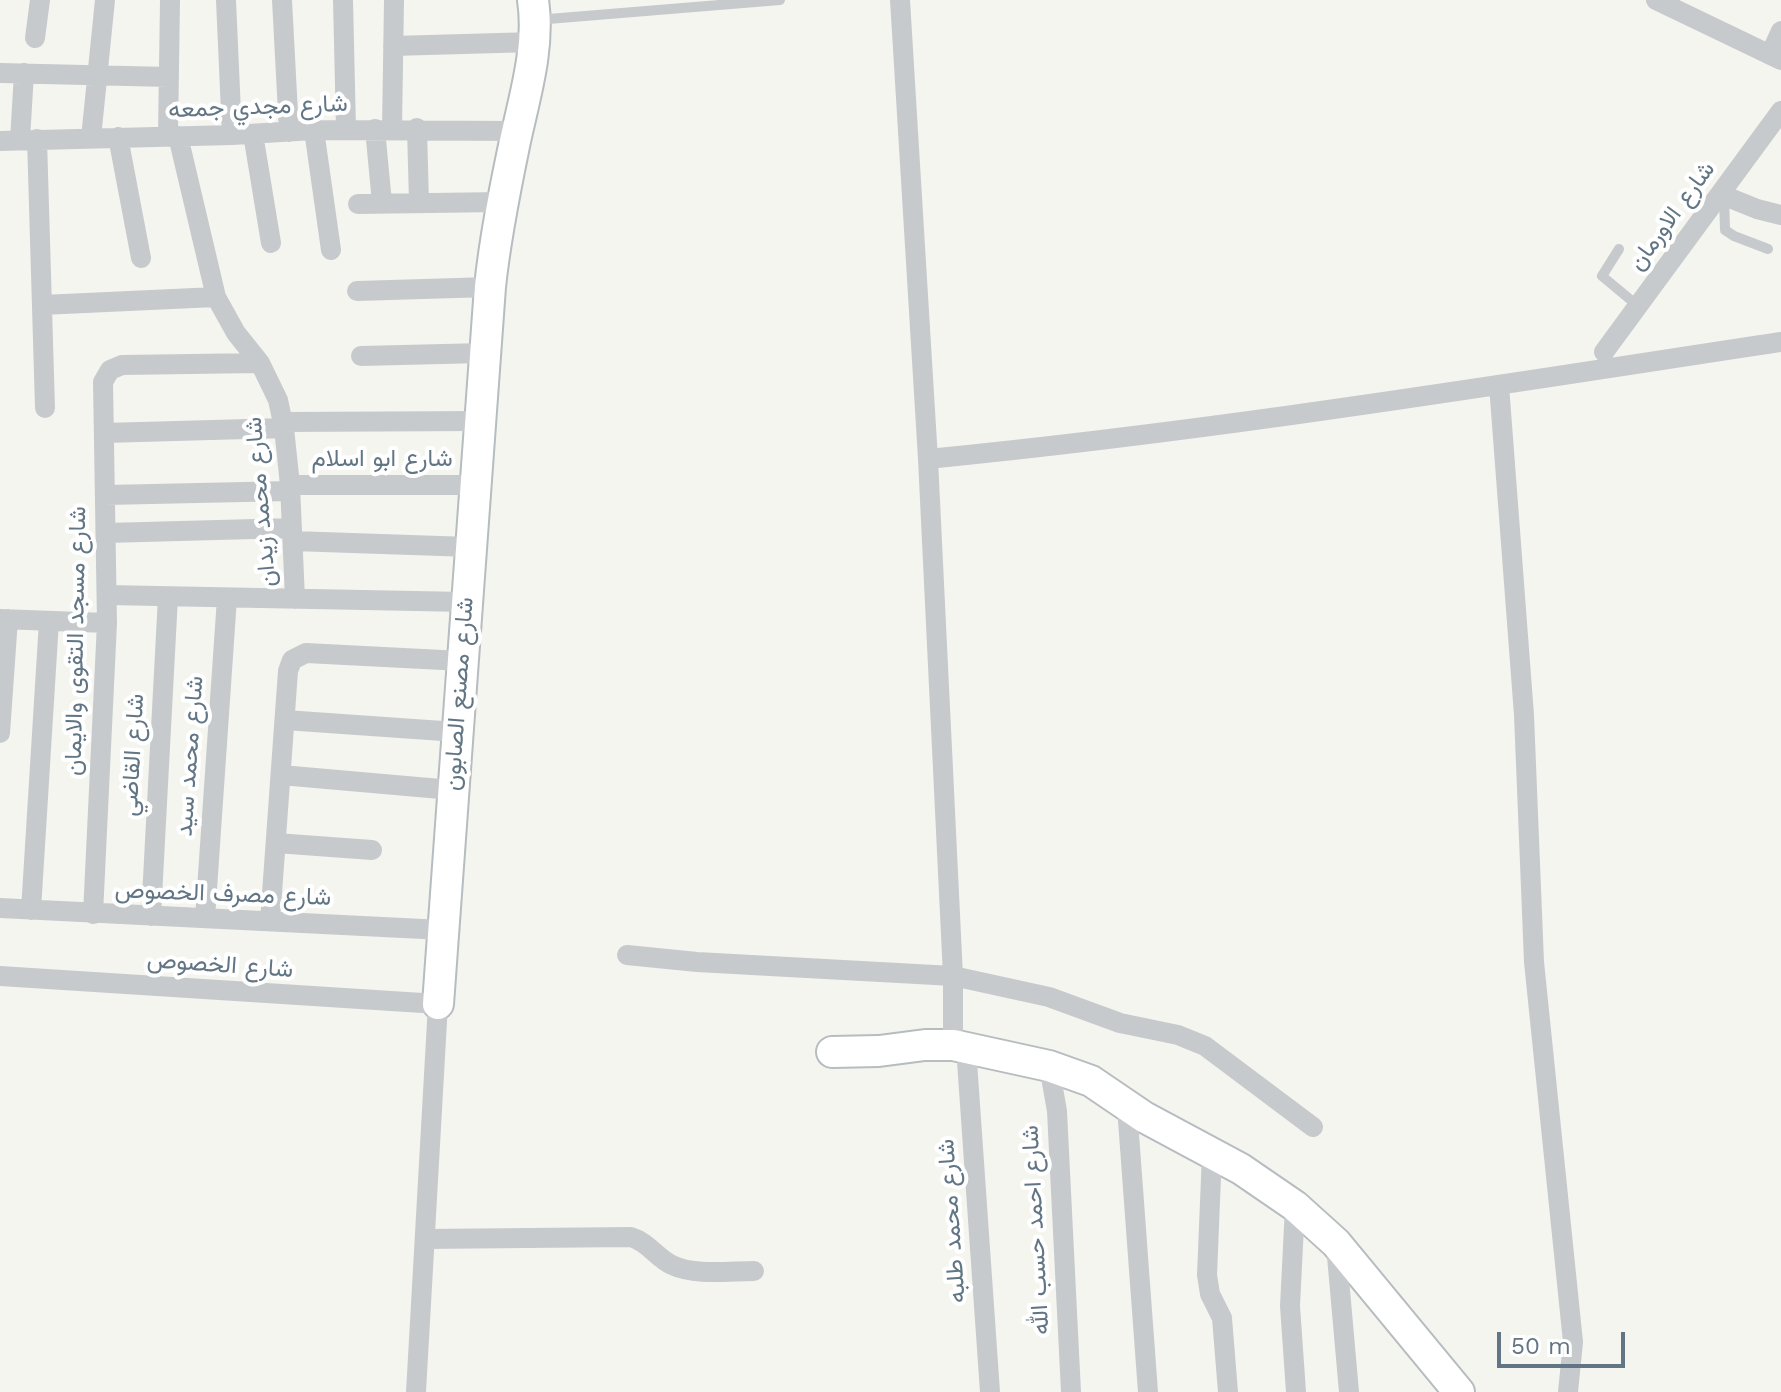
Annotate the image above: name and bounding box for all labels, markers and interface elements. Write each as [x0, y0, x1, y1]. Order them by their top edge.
street label: شارع مجدي جمعه [168, 89, 348, 125]
street label: شارع الاورمان [1623, 156, 1721, 276]
street label: شارع محمد زيدان [239, 416, 283, 588]
street label: شارع ابو اسلام [311, 445, 453, 473]
street label: شارع مسجد التقوى والايمان [59, 506, 93, 776]
street label: شارع مصنع الصابون [438, 596, 480, 792]
street label: شارع محمد سيد [170, 675, 210, 837]
street label: شارع القاضي [115, 693, 151, 817]
street label: شارع مصرف الخصوص [114, 876, 332, 912]
street label: شارع الخصوص [146, 946, 294, 984]
street label: شارع احمد حسب الله [1016, 1124, 1056, 1336]
street label: شارع محمد طلبه [932, 1138, 972, 1304]
scale bar [1501, 1316, 1629, 1366]
text: 50 m [1511, 1332, 1571, 1360]

